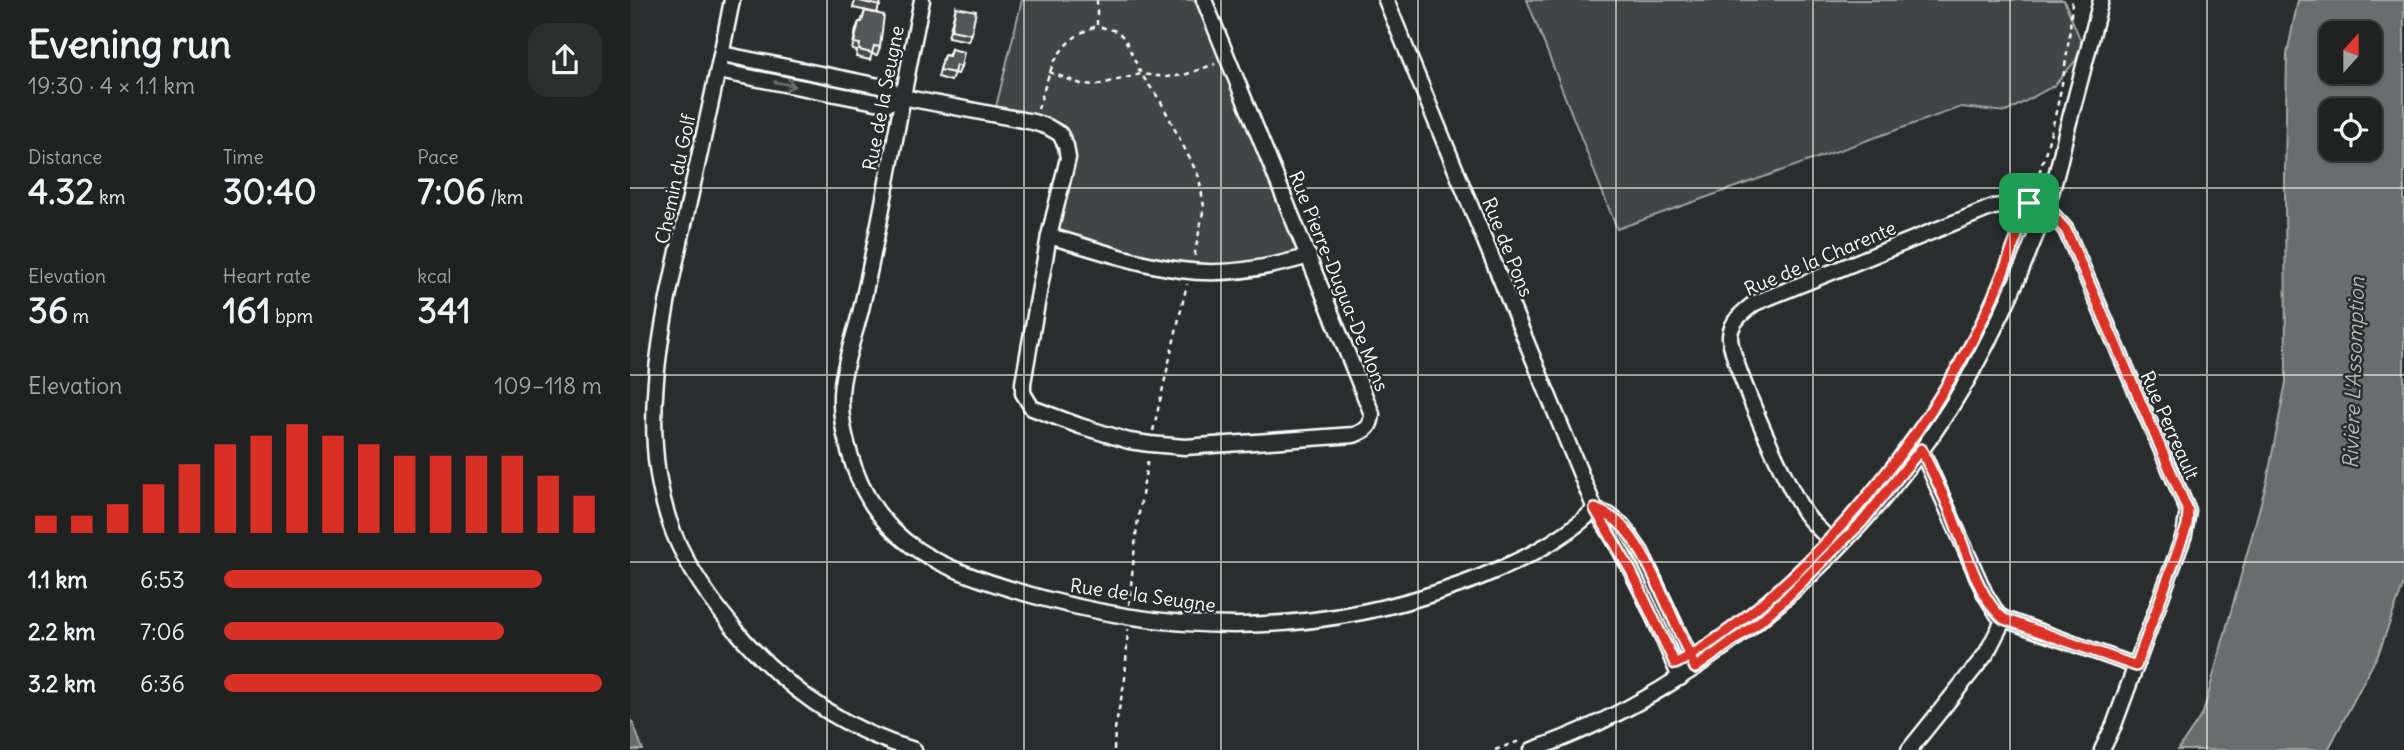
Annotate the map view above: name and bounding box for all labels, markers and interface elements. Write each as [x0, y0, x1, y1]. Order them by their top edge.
text: Evening run [28, 21, 231, 68]
north arrow [2319, 21, 2382, 84]
map controls [2319, 21, 2382, 161]
button: share [528, 23, 602, 97]
street label: Rue de la Seugne [857, 24, 909, 172]
text: 19:30 · 4 × 1.1 km [28, 71, 195, 100]
one-way arrow [773, 78, 796, 92]
button: locate [2319, 98, 2382, 161]
street label: Chemin du Golf [650, 111, 701, 246]
text: Distance [28, 145, 102, 169]
text: Time [223, 145, 264, 169]
text: Pace [417, 145, 459, 169]
street label: Rue Pierre-Dugua-De Mons [1284, 167, 1394, 395]
text: 4.32 [28, 169, 95, 213]
text: 30:40 [223, 169, 317, 213]
text: 7:06 [417, 169, 486, 213]
pin [1999, 173, 2059, 233]
icon: arrive [2010, 184, 2048, 222]
text: km [95, 185, 125, 209]
text: /km [486, 185, 523, 209]
street label: Rue de Pons [1477, 194, 1539, 300]
street label: Rue de la Charente [1741, 215, 1899, 301]
text: Elevation [28, 264, 106, 288]
text: Heart rate [223, 264, 311, 288]
text: kcal [417, 264, 452, 288]
water label: Rivière L'Assomption [2337, 276, 2370, 469]
text: 36 [28, 288, 68, 332]
text: 161 [223, 288, 271, 332]
text: 341 [417, 288, 471, 332]
text: m [68, 304, 89, 328]
text: bpm [271, 304, 313, 328]
street label: Rue Perreault [2135, 367, 2205, 483]
text: Elevation [28, 371, 122, 400]
text: 109–118 m [494, 371, 602, 400]
text: 1.1 km [28, 565, 87, 594]
text: 6:53 [140, 565, 185, 594]
street label: Rue de la Seugne [1069, 573, 1217, 617]
text: 2.2 km [28, 617, 95, 646]
text: 7:06 [140, 617, 185, 646]
text: 3.2 km [28, 669, 96, 698]
text: 6:36 [140, 669, 185, 698]

